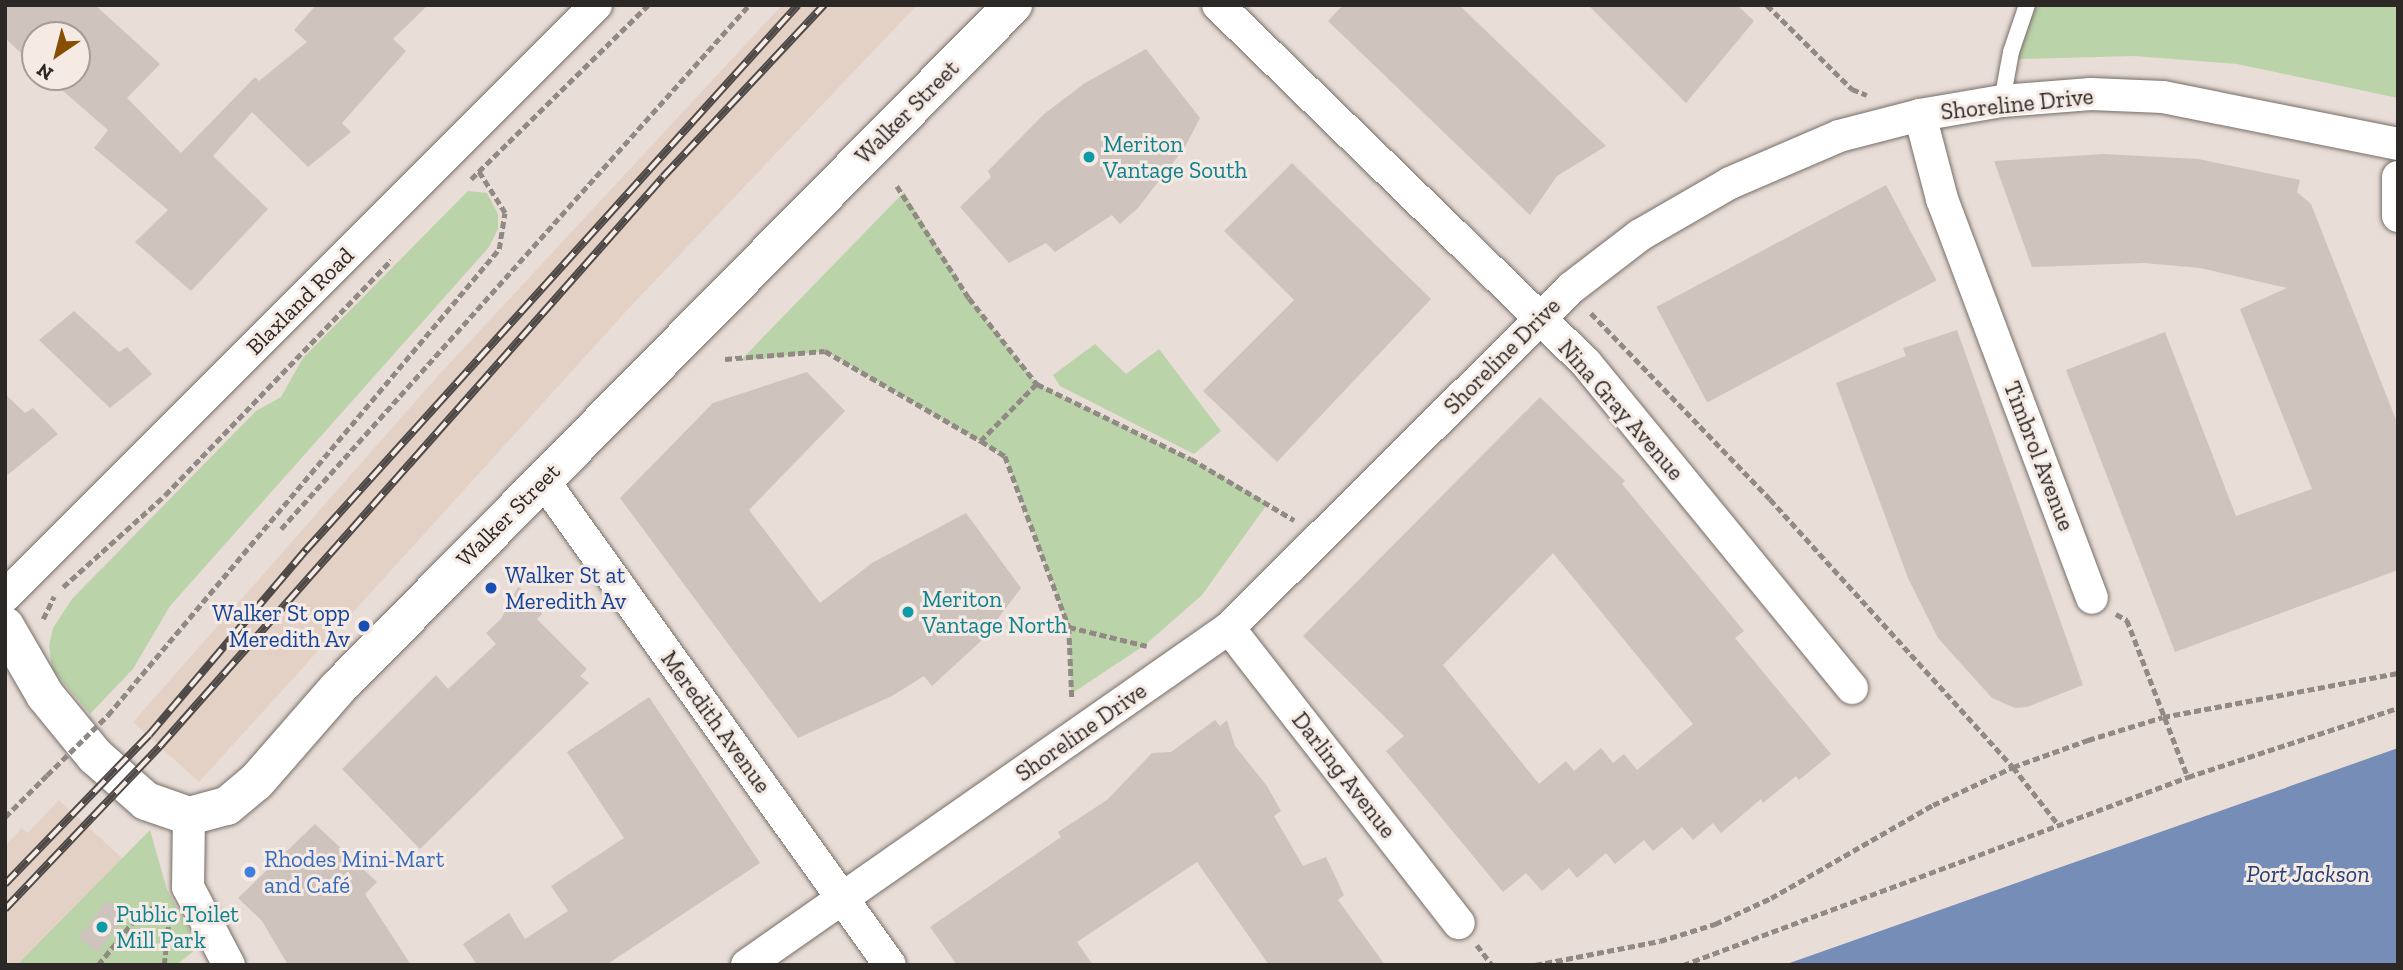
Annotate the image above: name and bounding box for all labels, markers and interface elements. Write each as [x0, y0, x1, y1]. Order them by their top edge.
north arrow [21, 21, 91, 91]
street label: Walker Street [849, 54, 965, 170]
text: N [32, 58, 57, 86]
street label: Shoreline Drive [1939, 82, 2095, 126]
place label: Meriton Vantage South [1103, 130, 1247, 184]
marker: Meriton Vantage South [1081, 149, 1097, 165]
street label: Blaxland Road [241, 242, 359, 360]
street label: Shoreline Drive [1438, 292, 1566, 420]
street label: Nina Gray Avenue [1552, 334, 1690, 486]
street label: Timbrol Avenue [1998, 377, 2080, 535]
street label: Walker Street [450, 457, 566, 573]
place label: Walker St at Meredith Av [505, 561, 627, 615]
marker: Walker St at Meredith Av [483, 580, 499, 596]
place label: Meriton Vantage North [922, 585, 1067, 639]
place label: Walker St opp Meredith Av [212, 599, 350, 653]
marker: Meriton Vantage North [900, 604, 916, 620]
marker: Walker St opp Meredith Av [356, 618, 372, 634]
street label: Meredith Avenue [655, 645, 777, 799]
street label: Shoreline Drive [1010, 677, 1152, 787]
street label: Darling Avenue [1286, 706, 1402, 844]
place label: Rhodes Mini-Mart and Café [264, 845, 444, 899]
water label: Port Jackson [2246, 860, 2370, 888]
marker: Rhodes Mini-Mart and Café [242, 864, 258, 880]
place label: Public Toilet Mill Park [116, 900, 239, 954]
marker: Public Toilet Mill Park [94, 919, 110, 935]

